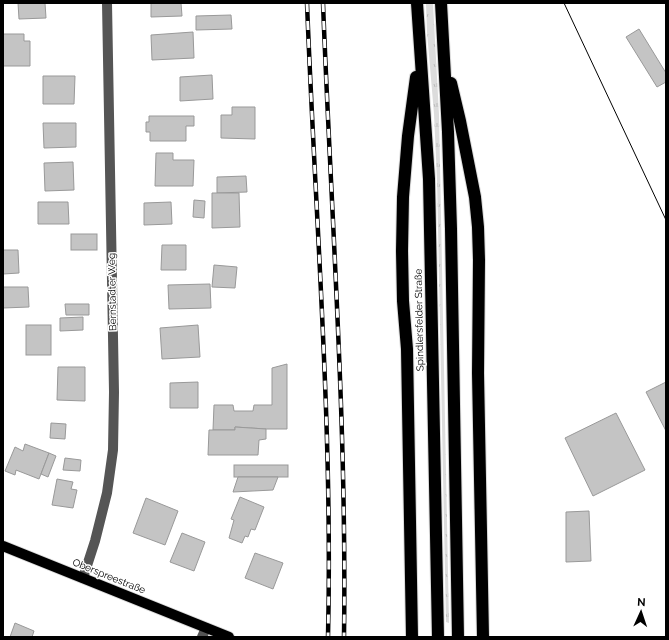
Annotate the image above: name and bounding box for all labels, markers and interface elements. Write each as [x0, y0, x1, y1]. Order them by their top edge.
street label: Bernstadter Weg [106, 253, 118, 331]
street label: Spindlersfelder Straße [413, 268, 425, 371]
street label: Oberspreestraße [71, 556, 147, 596]
north arrow [621, 592, 661, 632]
text: N [637, 596, 646, 609]

